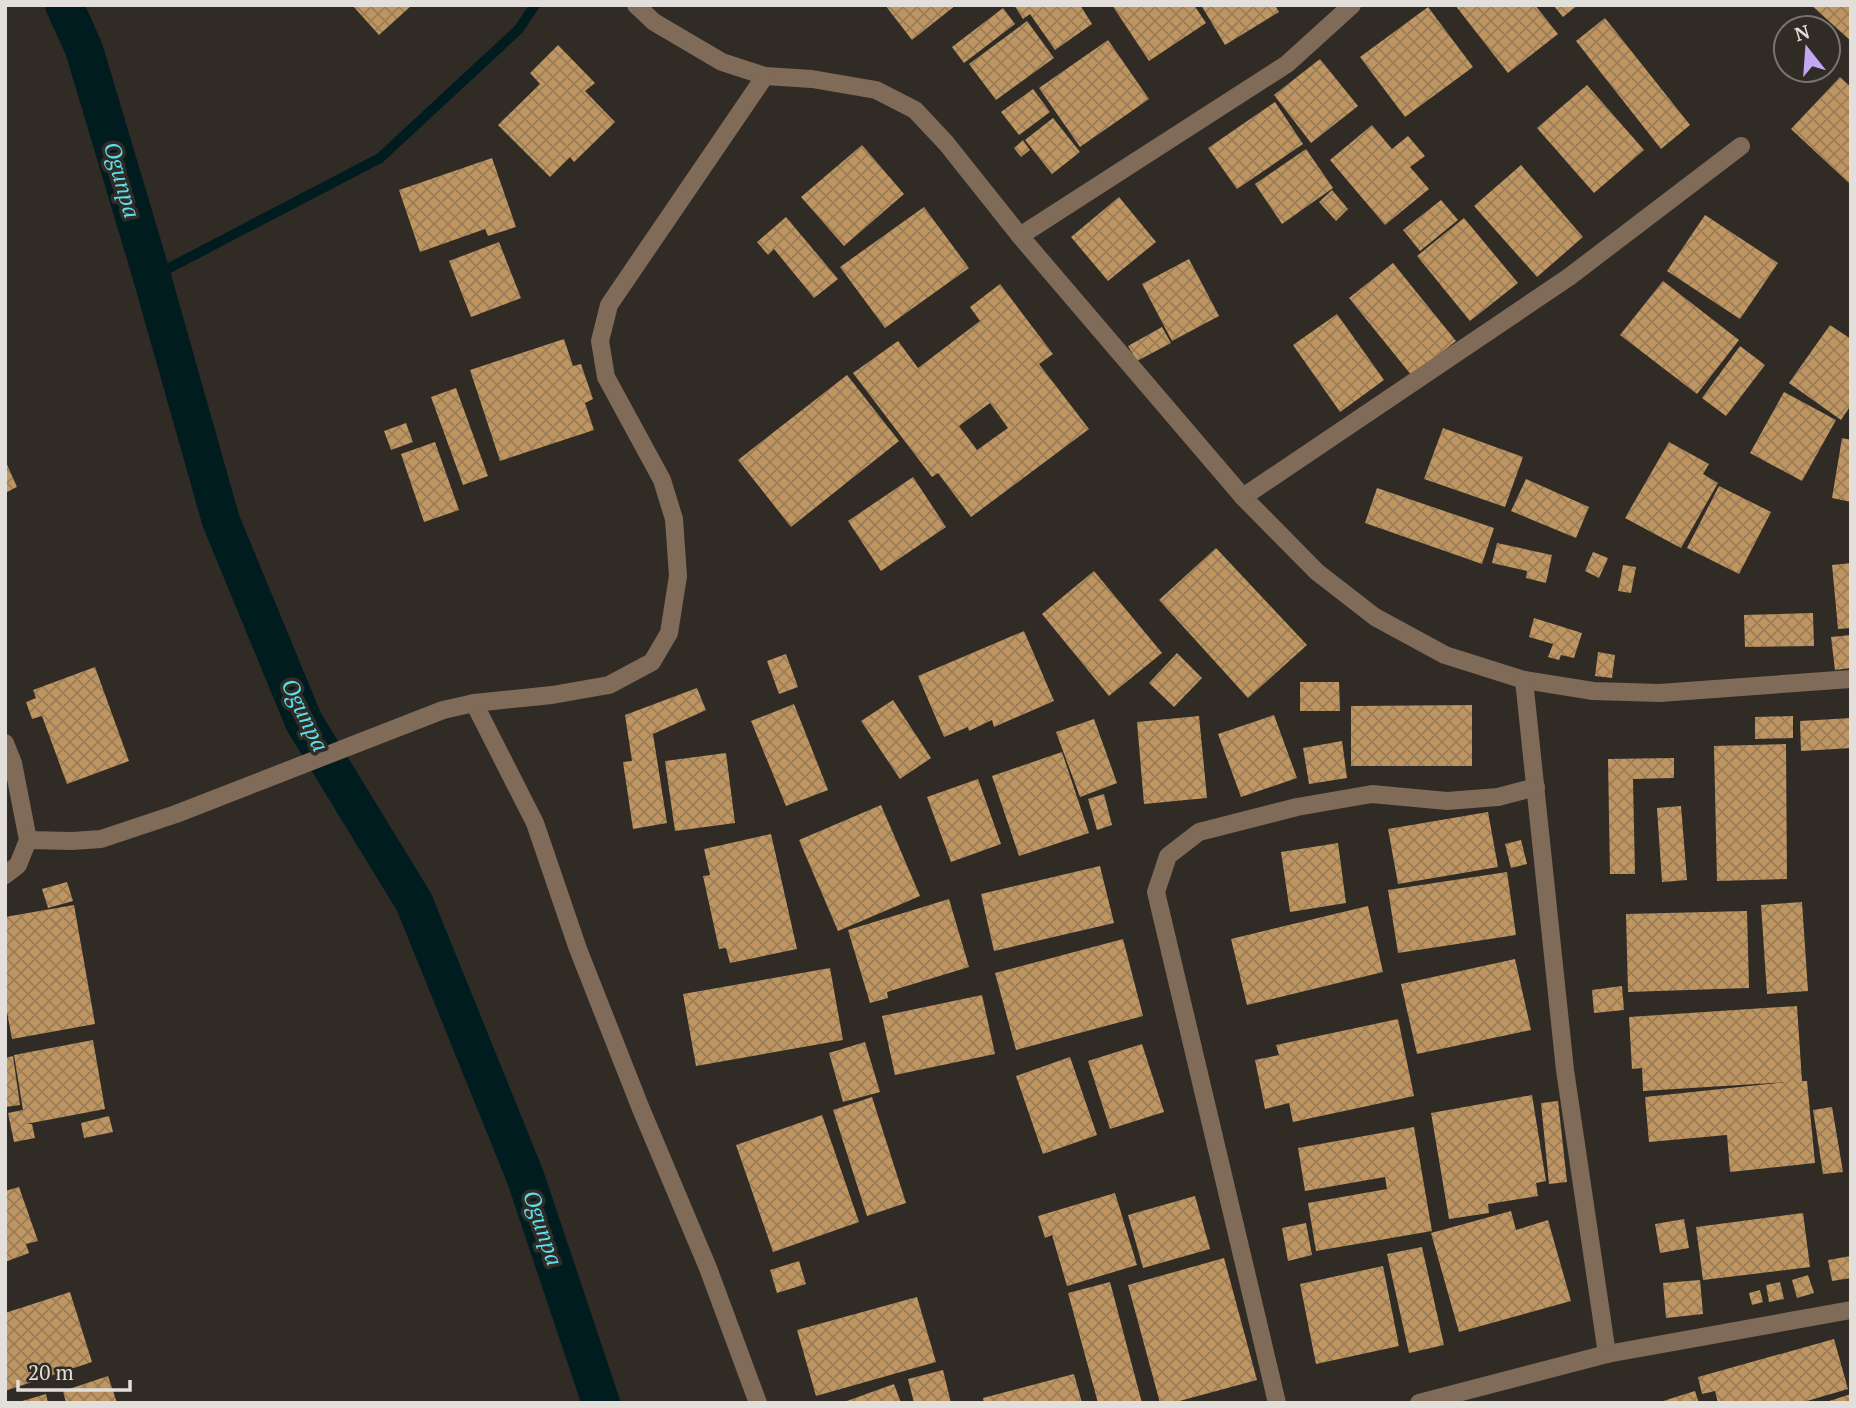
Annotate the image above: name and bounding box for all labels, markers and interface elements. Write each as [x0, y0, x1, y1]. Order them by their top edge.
north arrow [1772, 14, 1842, 84]
text: N [1791, 18, 1813, 46]
water label: Ogunpa [97, 138, 148, 222]
water label: Ogunpa [274, 673, 336, 757]
water label: Ogunpa [516, 1186, 571, 1270]
scale bar [18, 1348, 130, 1392]
text: 20 m [28, 1358, 74, 1386]

